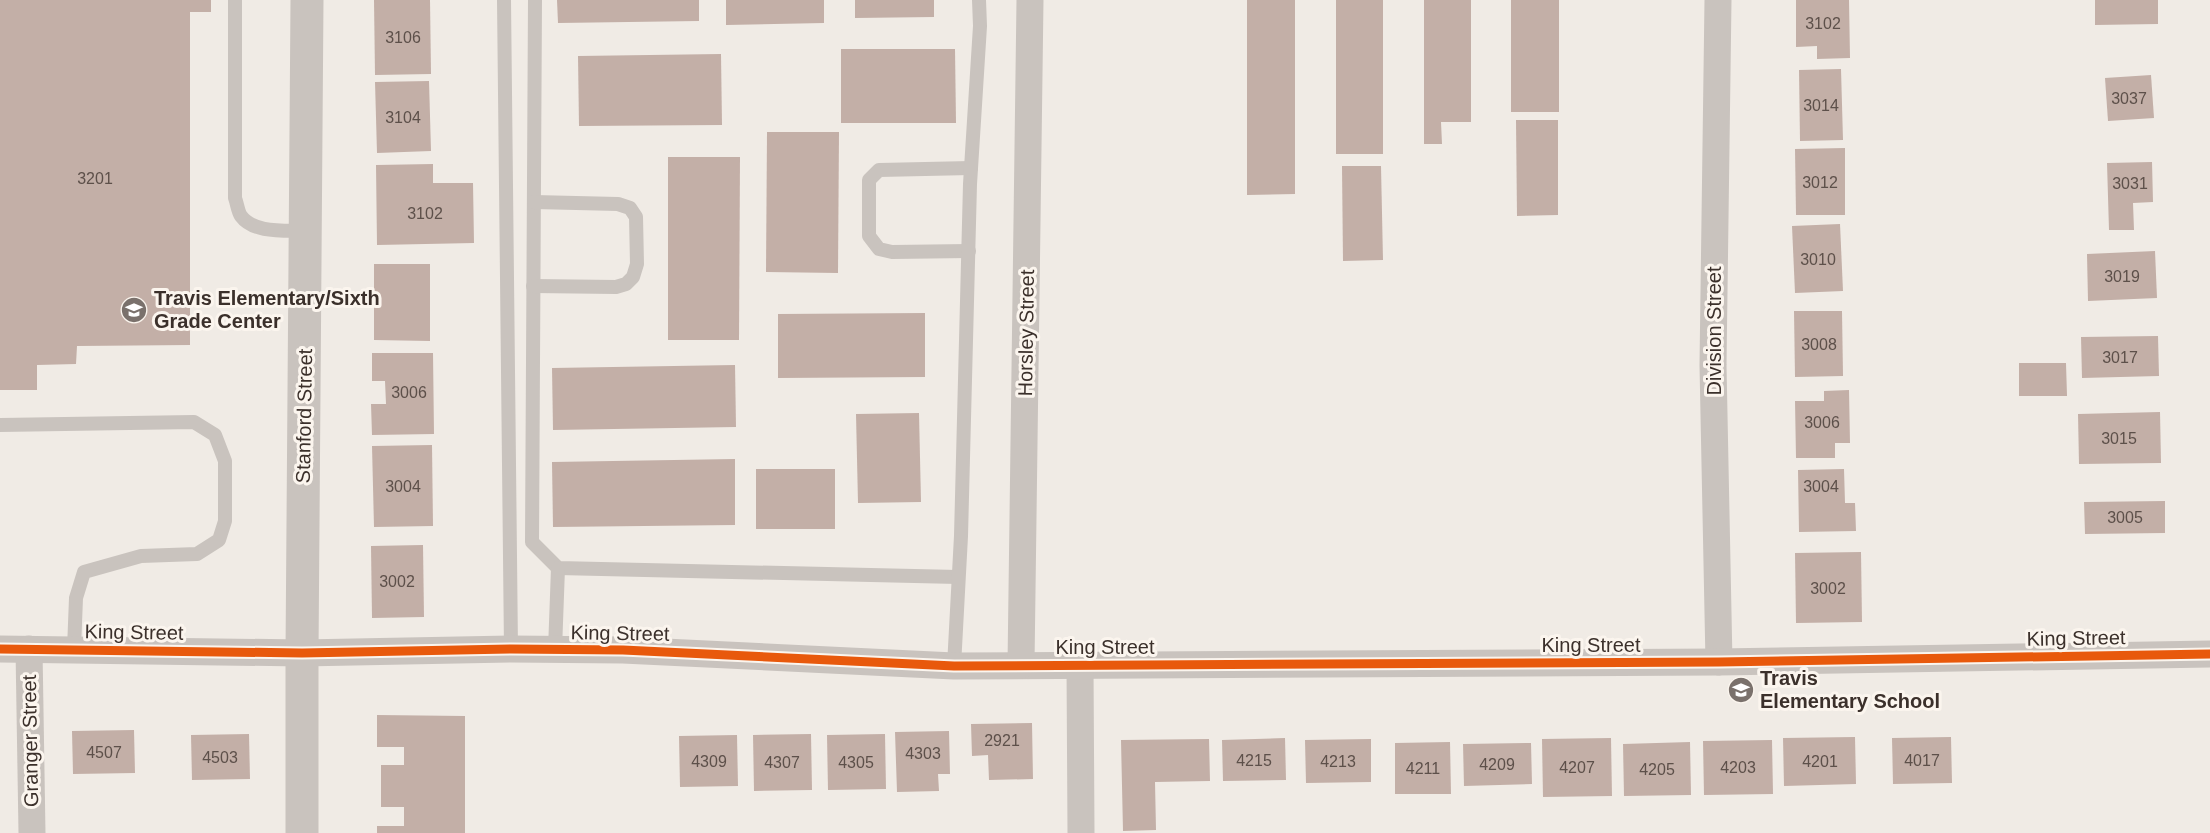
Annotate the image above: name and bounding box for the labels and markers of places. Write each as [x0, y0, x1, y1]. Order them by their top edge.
place label: Travis Elementary/Sixth Grade Center [154, 287, 380, 332]
school or university icon: Travis Elementary/Sixth Grade Center [119, 295, 149, 325]
place label: Travis Elementary School [1760, 667, 1940, 712]
school or university icon: Travis Elementary School [1726, 675, 1756, 705]

